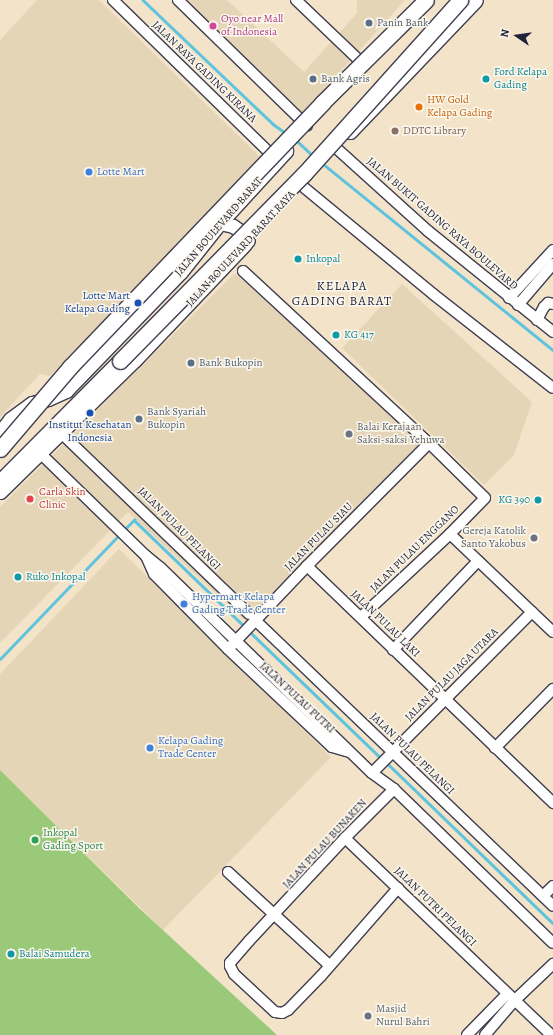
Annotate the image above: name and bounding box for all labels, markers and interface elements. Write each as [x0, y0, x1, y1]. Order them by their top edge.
place label: Oyo near Mall of Indonesia [221, 13, 283, 39]
place label: Panin Bank [377, 16, 428, 30]
north arrow [497, 16, 537, 56]
marker: Panin Bank [364, 18, 374, 28]
street label: JALAN RAYA GADING KIRANA [149, 19, 259, 125]
marker: Oyo near Mall of Indonesia [208, 21, 218, 31]
text: N [497, 28, 513, 39]
place label: Ford Kelapa Gading [494, 66, 547, 92]
place label: Bank Agris [321, 72, 370, 86]
marker: Bank Agris [308, 74, 318, 84]
marker: Ford Kelapa Gading [481, 74, 491, 84]
place label: HW Gold Kelapa Gading [427, 94, 492, 120]
marker: HW Gold Kelapa Gading [414, 102, 424, 112]
place label: DDTC Library [403, 124, 466, 138]
marker: DDTC Library [390, 126, 400, 136]
street label: JALAN BUKIT GADING RAYA BOULEVARD [364, 155, 520, 293]
place label: Lotte Mart [97, 165, 145, 179]
marker: Lotte Mart [84, 167, 94, 177]
street label: JALAN BOULEVARD BARAT [172, 175, 266, 279]
street label: JALAN BOULEVARD BARAT RAYA [184, 188, 298, 310]
place label: Inkopal [306, 252, 340, 266]
marker: Inkopal [293, 254, 303, 264]
district label: KELAPA GADING BARAT [292, 279, 392, 310]
place label: Lotte Mart Kelapa Gading [65, 290, 130, 316]
marker: Lotte Mart Kelapa Gading [133, 298, 143, 308]
place label: KG 417 [344, 328, 374, 342]
marker: KG 417 [331, 330, 341, 340]
place label: Bank Bukopin [199, 356, 263, 370]
marker: Bank Bukopin [186, 358, 196, 368]
place label: Bank Syariah Bukopin [147, 406, 206, 432]
marker: Institut Kesehatan Indonesia [85, 408, 95, 418]
marker: Bank Syariah Bukopin [134, 414, 144, 424]
place label: Institut Kesehatan Indonesia [48, 419, 132, 445]
place label: Balai Kerajaan Saksi-saksi Yehuwa [357, 421, 445, 447]
marker: Balai Kerajaan Saksi-saksi Yehuwa [344, 429, 354, 439]
street label: JALAN PULAU PELANGI [135, 485, 223, 573]
place label: Carla Skin Clinic [39, 486, 86, 512]
marker: Carla Skin Clinic [24, 493, 36, 505]
place label: KG 390 [498, 493, 530, 507]
marker: KG 390 [533, 495, 543, 505]
street label: JALAN PULAU SIAU [282, 500, 356, 574]
street label: JALAN PULAU ENGGANO [368, 503, 462, 595]
place label: Gereja Katolik Santo Yakobus [461, 525, 526, 551]
marker: Gereja Katolik Santo Yakobus [529, 533, 539, 543]
place label: Ruko Inkopal [26, 570, 85, 584]
marker: Ruko Inkopal [13, 572, 23, 582]
street label: JALAN PULAU LAKI [348, 588, 422, 660]
place label: Hypermart Kelapa Gading Trade Center [192, 591, 285, 617]
marker: Hypermart Kelapa Gading Trade Center [179, 599, 189, 609]
street label: JALAN PULAU JAGA UTARA [403, 626, 501, 724]
street label: JALAN PULAU PUTRI [257, 660, 337, 736]
street label: JALAN PULAU PELANGI [367, 710, 457, 798]
place label: Kelapa Gading Trade Center [158, 735, 223, 761]
marker: Kelapa Gading Trade Center [145, 743, 155, 753]
street label: JALAN PULAU BUNAKEN [280, 797, 370, 891]
place label: Inkopal Gading Sport [43, 827, 103, 853]
marker: Inkopal Gading Sport [30, 835, 40, 845]
street label: JALAN PUTRI PELANGI [391, 864, 479, 950]
place label: Balai Samudera [19, 947, 90, 961]
marker: Balai Samudera [6, 949, 16, 959]
place label: Masjid Nurul Bahri [376, 1003, 430, 1029]
marker: Masjid Nurul Bahri [363, 1011, 373, 1021]

